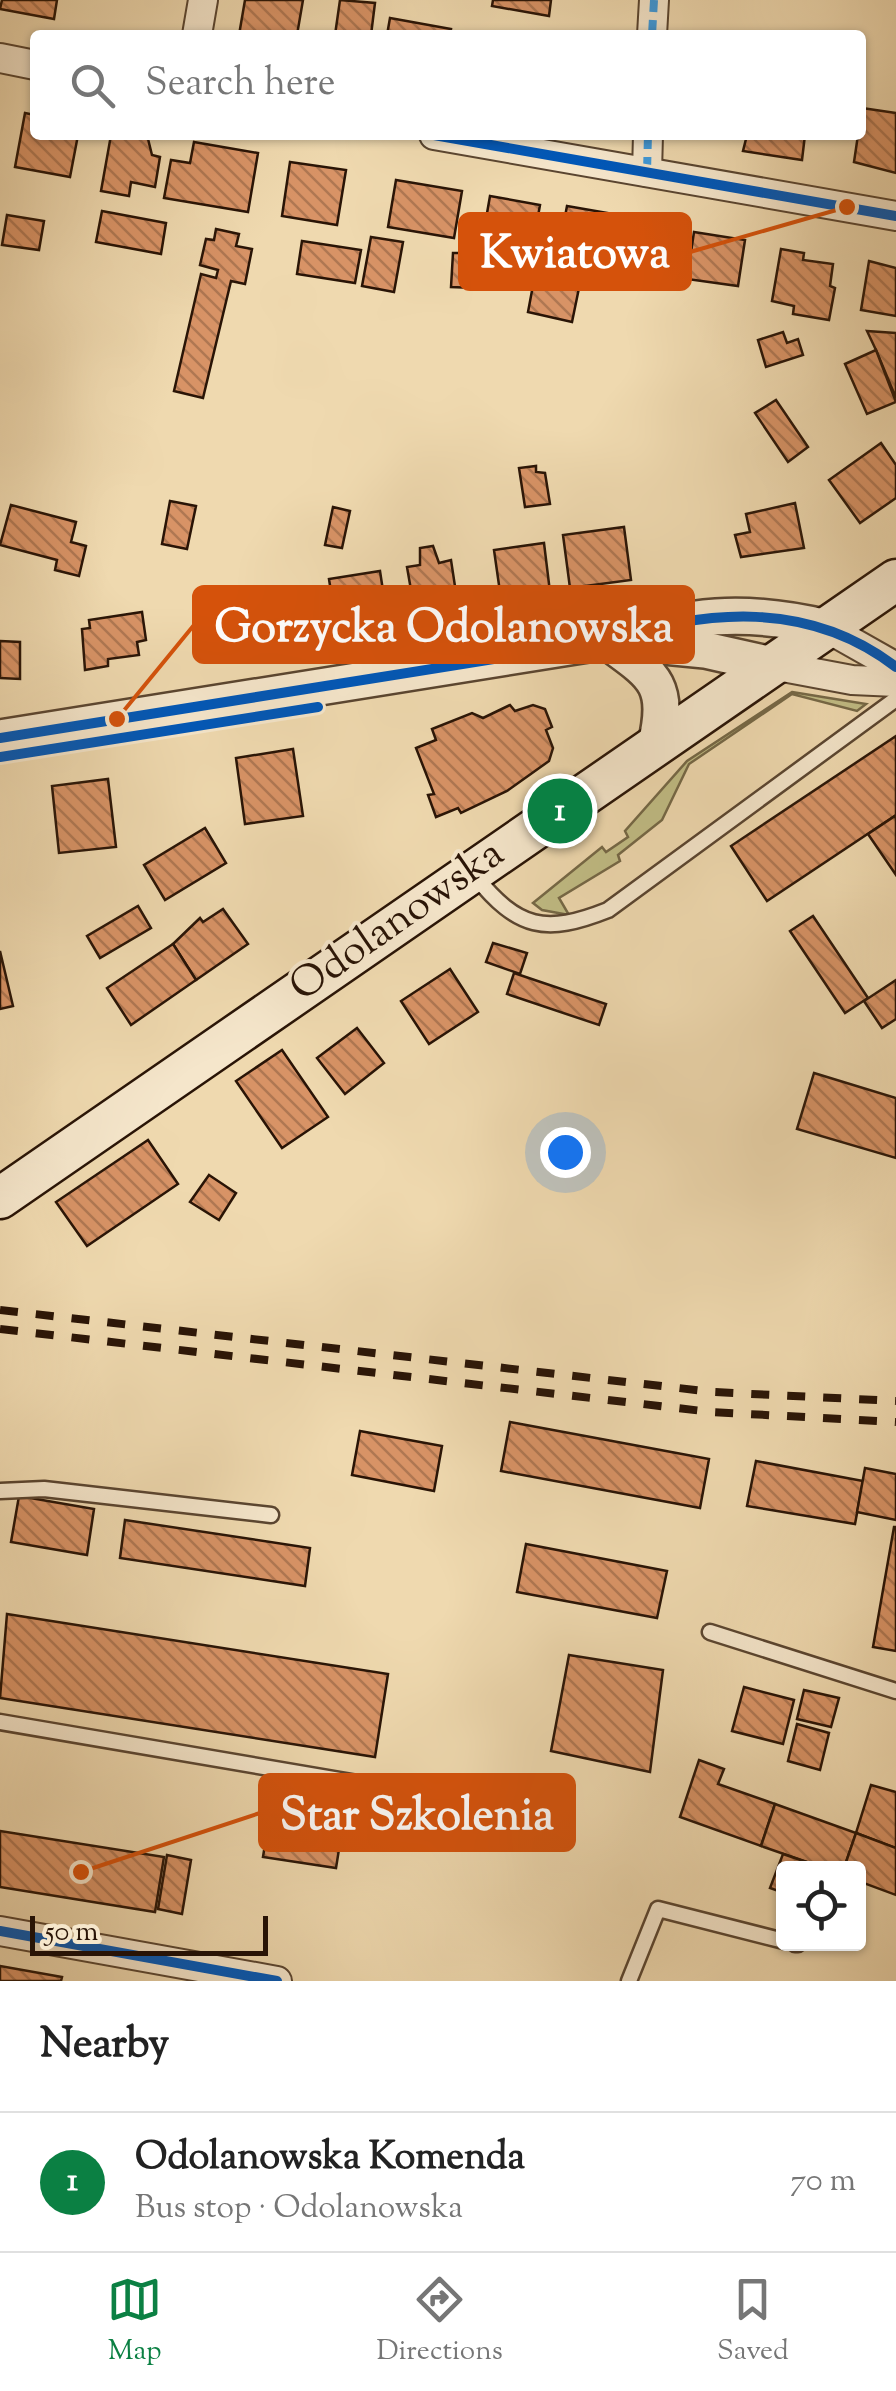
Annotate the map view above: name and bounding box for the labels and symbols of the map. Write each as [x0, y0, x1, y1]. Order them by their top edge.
callout: Kwiatowa [460, 214, 690, 289]
text: Kwiatowa [480, 224, 670, 289]
callout: Gorzycka Odolanowska [194, 587, 693, 662]
text: Gorzycka Odolanowska [215, 598, 674, 663]
pin: 1 [528, 774, 592, 848]
street label: Odolanowska [279, 826, 517, 1018]
your location [540, 1127, 591, 1178]
callout: Star Szkolenia [260, 1775, 574, 1850]
text: Star Szkolenia [280, 1786, 554, 1851]
scale bar [30, 1911, 268, 1956]

